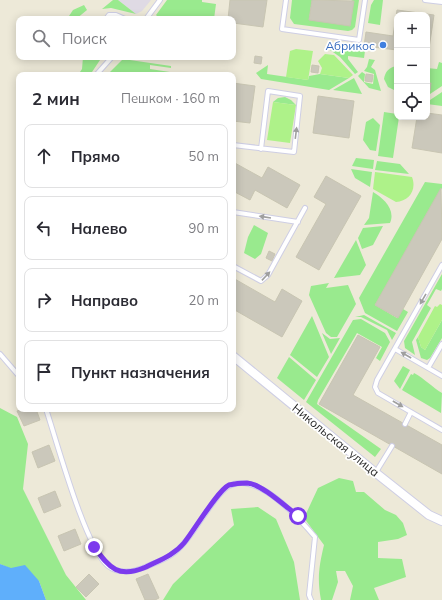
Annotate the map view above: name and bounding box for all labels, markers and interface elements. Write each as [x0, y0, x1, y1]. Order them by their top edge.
map controls [394, 12, 430, 120]
button: + [394, 12, 430, 48]
search box [16, 16, 236, 60]
icon: search [30, 27, 52, 49]
text: Поиск [62, 29, 107, 48]
place label: Абрикос [325, 38, 375, 53]
marker: Абрикос [378, 40, 388, 50]
button: − [394, 48, 430, 84]
button: locate [394, 84, 430, 120]
text: 2 мин [32, 88, 80, 109]
text: Пешком · 160 m [121, 90, 220, 106]
one-way arrow [293, 127, 300, 139]
icon: ahead [33, 145, 55, 167]
text: Прямо [71, 147, 120, 166]
text: 50 m [189, 148, 219, 164]
one-way arrow [259, 214, 271, 220]
icon: left [33, 217, 55, 239]
text: Налево [71, 219, 127, 238]
text: 90 m [189, 220, 219, 236]
one-way arrow [261, 271, 270, 281]
icon: right [33, 289, 55, 311]
text: Направо [71, 291, 138, 310]
text: 20 m [189, 292, 219, 308]
one-way arrow [419, 293, 426, 305]
one-way arrow [400, 352, 412, 359]
icon: arrive [33, 361, 55, 383]
text: Пункт назначения [71, 363, 210, 382]
street label: Никольская улица [289, 400, 383, 480]
one-way arrow [392, 401, 404, 408]
route start [289, 507, 307, 525]
route end [85, 538, 103, 556]

